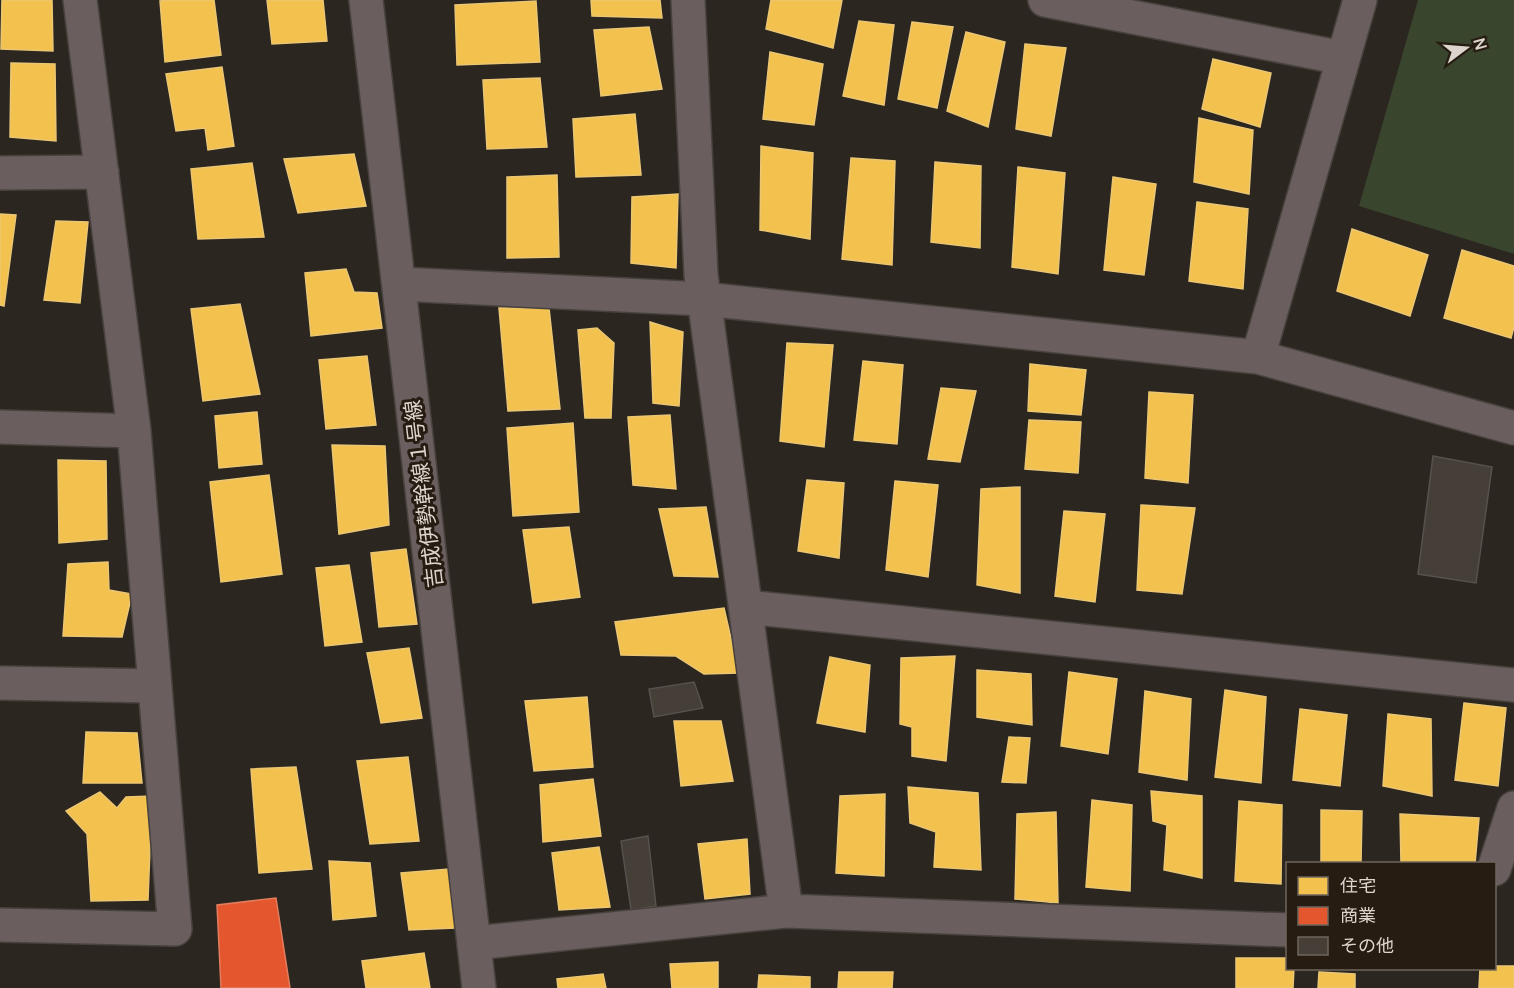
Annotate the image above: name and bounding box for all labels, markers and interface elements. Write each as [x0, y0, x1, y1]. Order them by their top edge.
north arrow [1436, 18, 1496, 78]
text: N [1468, 35, 1493, 52]
street label: 吉成伊勢幹線１号線 [398, 398, 448, 590]
legend [1286, 862, 1496, 970]
text: 住宅 [1340, 873, 1376, 897]
text: 商業 [1340, 903, 1376, 927]
text: その他 [1340, 933, 1394, 957]

